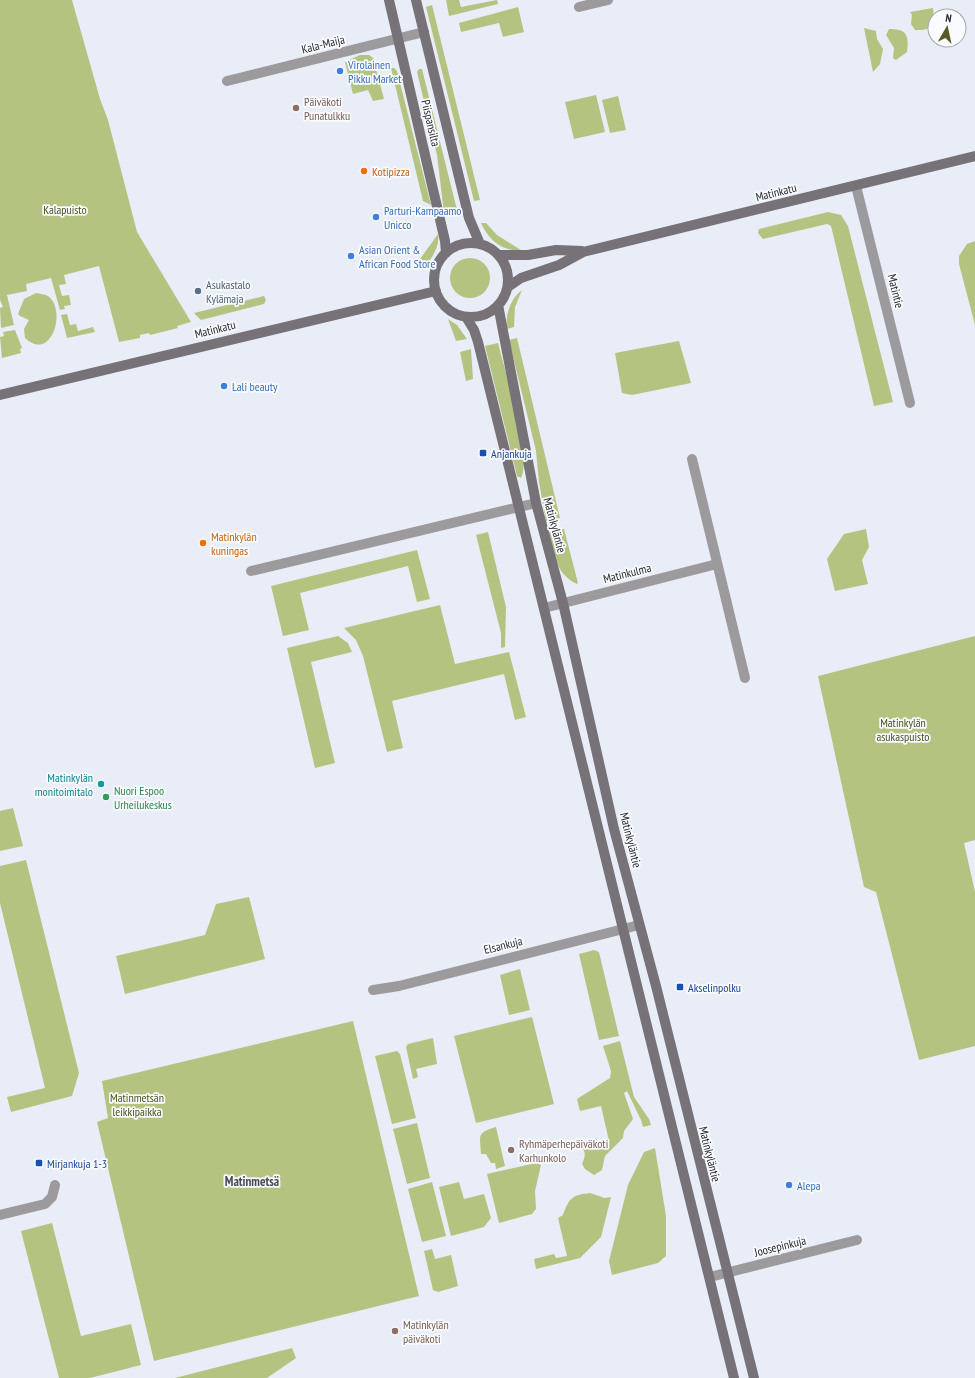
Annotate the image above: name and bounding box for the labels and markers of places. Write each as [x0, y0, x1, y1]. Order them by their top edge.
place label: Virolainen Pikku Market [347, 57, 402, 86]
marker: Virolainen Pikku Market [335, 66, 345, 76]
place label: Päiväkoti Punatulkku [304, 94, 350, 123]
marker: Päiväkoti Punatulkku [291, 103, 301, 113]
place label: Kotipizza [372, 164, 410, 179]
marker: Kotipizza [359, 166, 369, 176]
place label: Parturi-Kampaamo Unicco [384, 203, 461, 232]
marker: Parturi-Kampaamo Unicco [371, 212, 381, 222]
place label: Asian Orient & African Food Store [359, 242, 435, 271]
marker: Asian Orient & African Food Store [346, 251, 356, 261]
place label: Asukastalo Kylämaja [206, 277, 251, 306]
marker: Asukastalo Kylämaja [193, 286, 203, 296]
place label: Lali beauty [232, 379, 278, 394]
marker: Lali beauty [219, 381, 229, 391]
place label: Anjankuja [491, 446, 532, 461]
marker: Anjankuja [478, 448, 488, 458]
place label: Matinkylän kuningas [211, 529, 257, 558]
marker: Matinkylän kuningas [198, 538, 208, 548]
place label: Matinkylän monitoimitalo [35, 770, 93, 799]
marker: Matinkylän monitoimitalo [96, 779, 106, 789]
place label: Nuori Espoo Urheilukeskus [114, 783, 172, 812]
marker: Nuori Espoo Urheilukeskus [101, 792, 111, 802]
place label: Akselinpolku [688, 980, 741, 995]
marker: Akselinpolku [675, 982, 685, 992]
place label: Ryhmäperhepäiväkoti Karhunkolo [519, 1136, 608, 1165]
marker: Ryhmäperhepäiväkoti Karhunkolo [506, 1145, 516, 1155]
place label: Mirjankuja 1-3 [47, 1156, 107, 1171]
marker: Mirjankuja 1-3 [34, 1158, 44, 1168]
place label: Alepa [797, 1178, 821, 1193]
marker: Alepa [784, 1180, 794, 1190]
place label: Matinkylän päiväkoti [403, 1317, 449, 1346]
marker: Matinkylän päiväkoti [390, 1326, 400, 1336]

